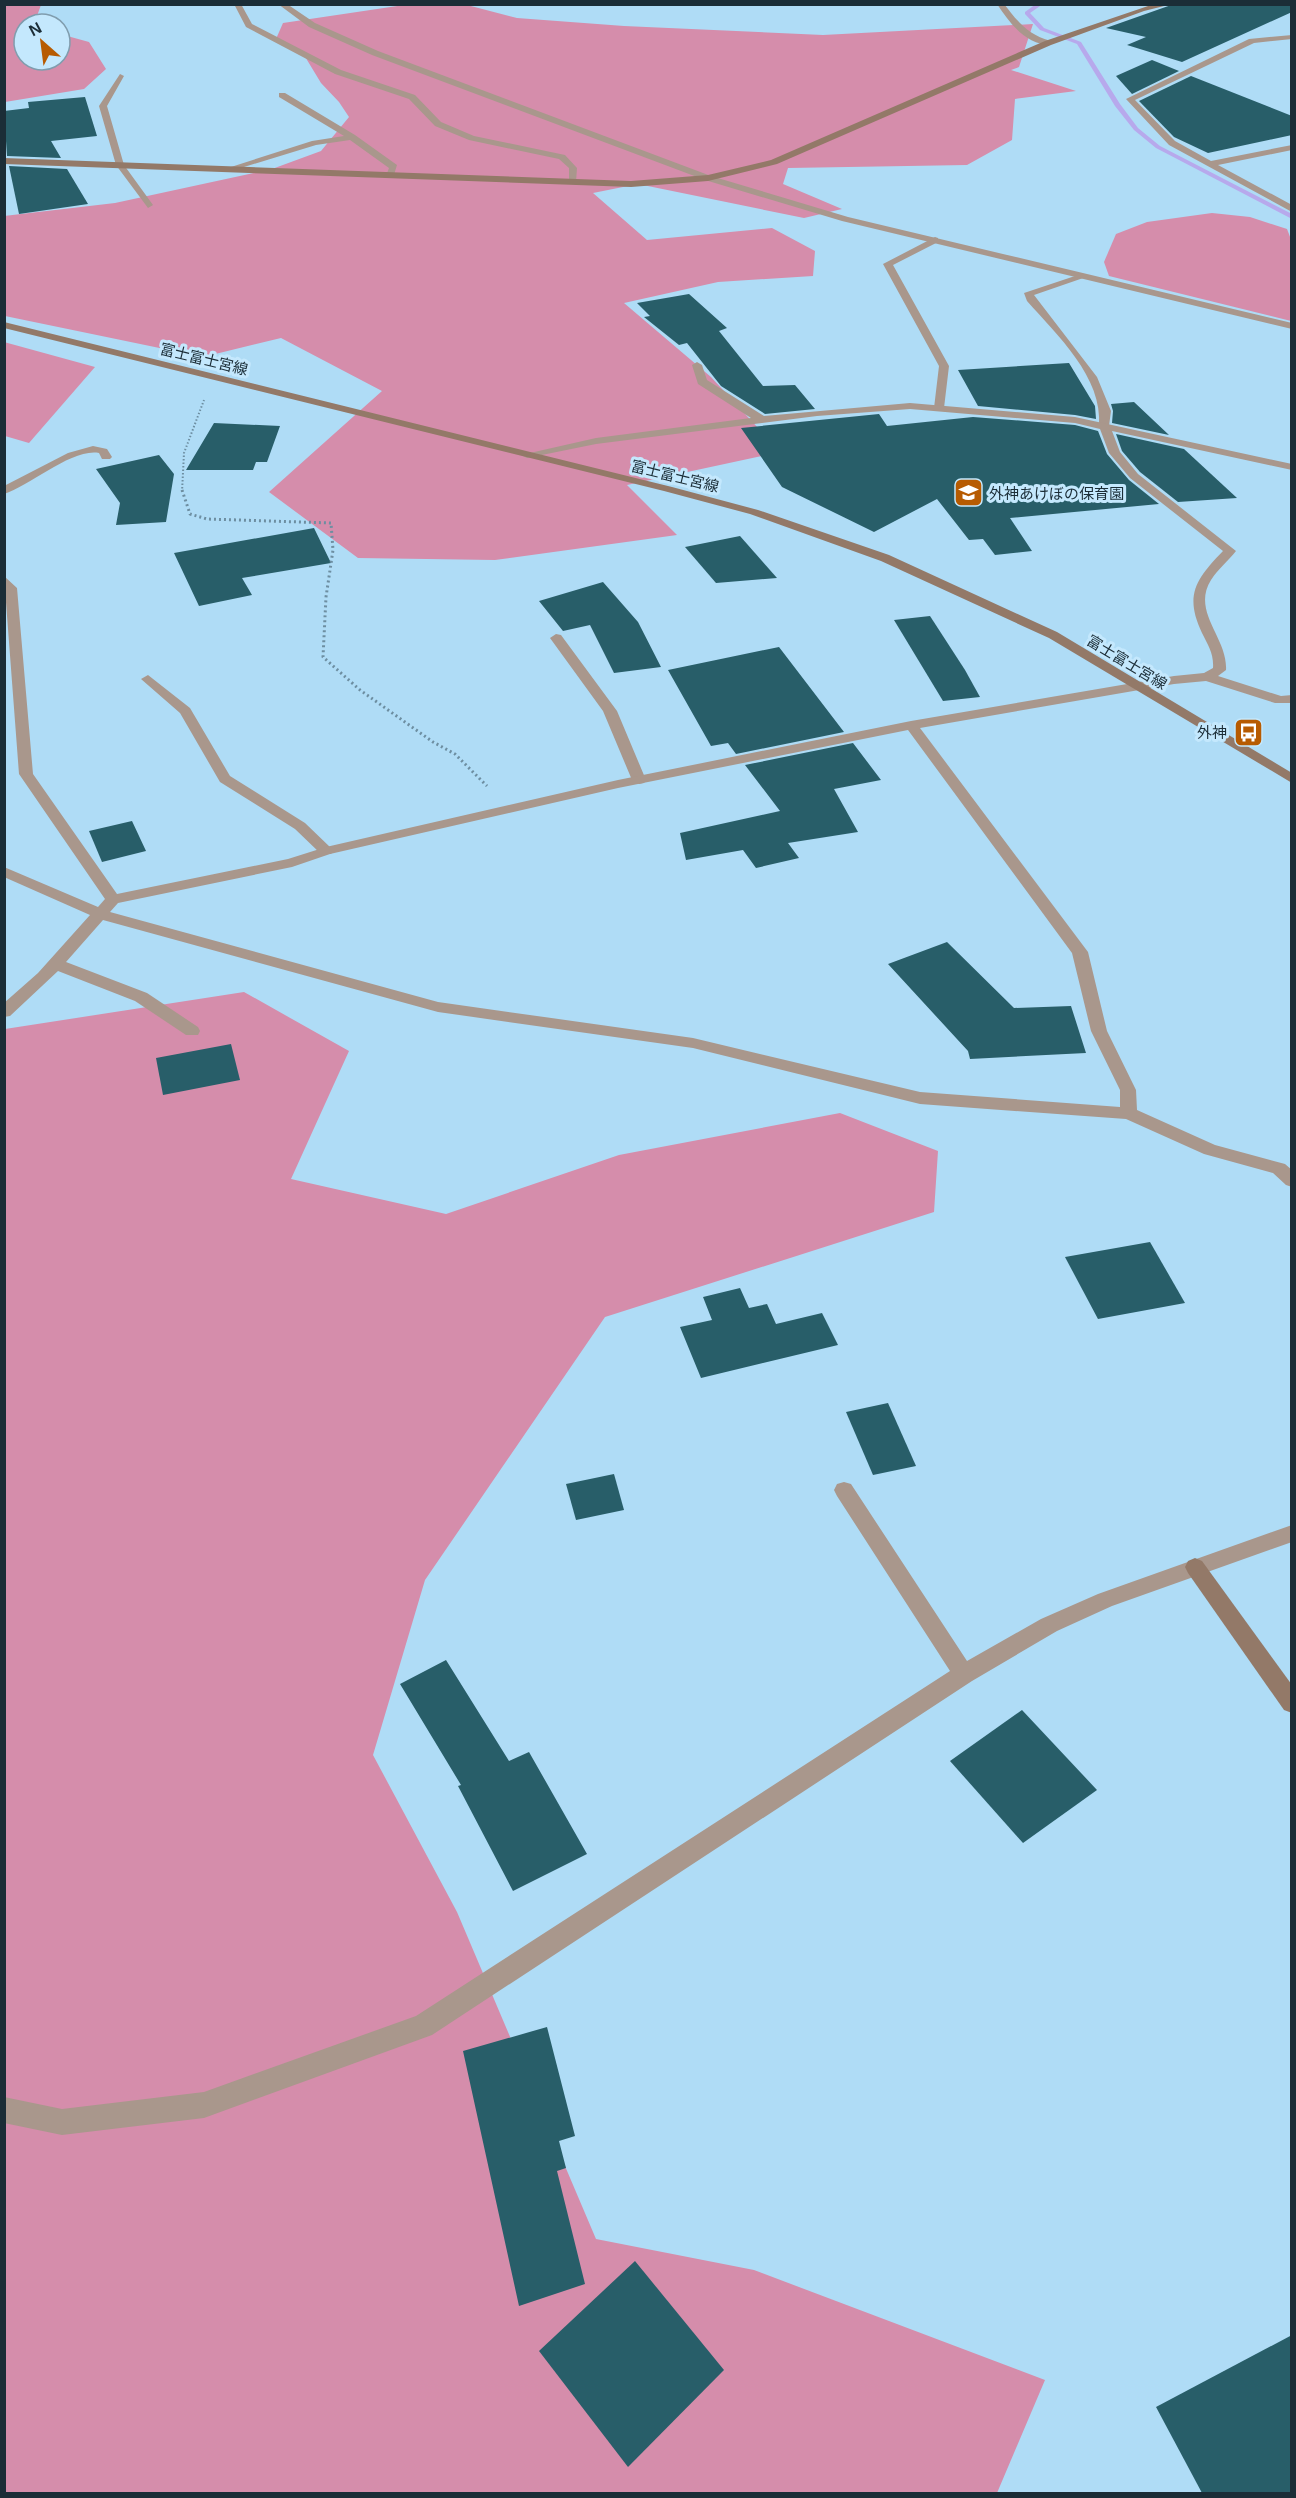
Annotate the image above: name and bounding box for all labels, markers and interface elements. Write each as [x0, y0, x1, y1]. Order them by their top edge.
north arrow [12, 12, 72, 72]
text: N [26, 19, 44, 39]
street label: 富士富士宮線 [158, 340, 250, 378]
street label: 富士富士宮線 [629, 457, 721, 495]
school or university icon: 外神あけぼの保育園 [952, 477, 984, 509]
place label: 外神あけぼの保育園 [989, 485, 1124, 502]
street label: 富士富士宮線 [1084, 632, 1170, 692]
bus stop icon: 外神 [1232, 716, 1264, 748]
place label: 外神 [1197, 724, 1227, 741]

